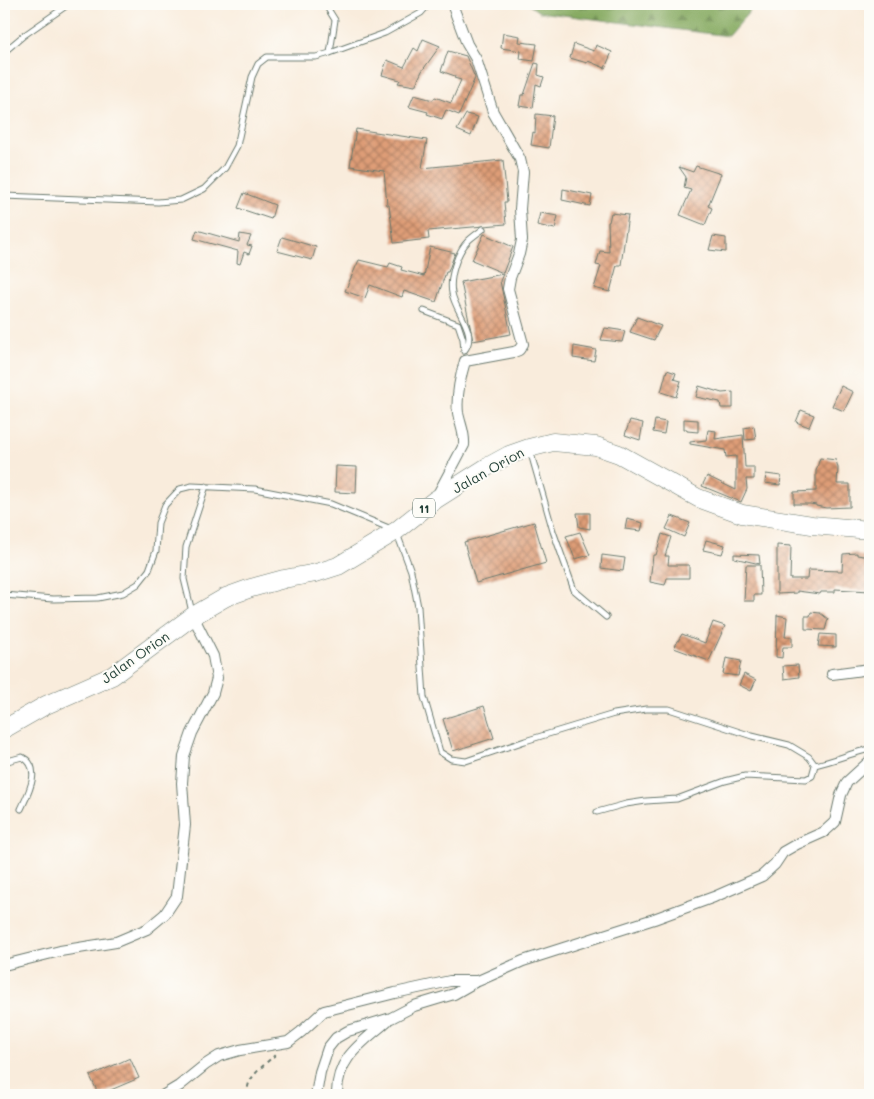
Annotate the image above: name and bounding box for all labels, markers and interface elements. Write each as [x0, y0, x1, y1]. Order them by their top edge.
street label: Jalan Orion [449, 442, 527, 498]
road number: 11 [413, 498, 435, 518]
street label: Jalan Orion [97, 626, 173, 688]

